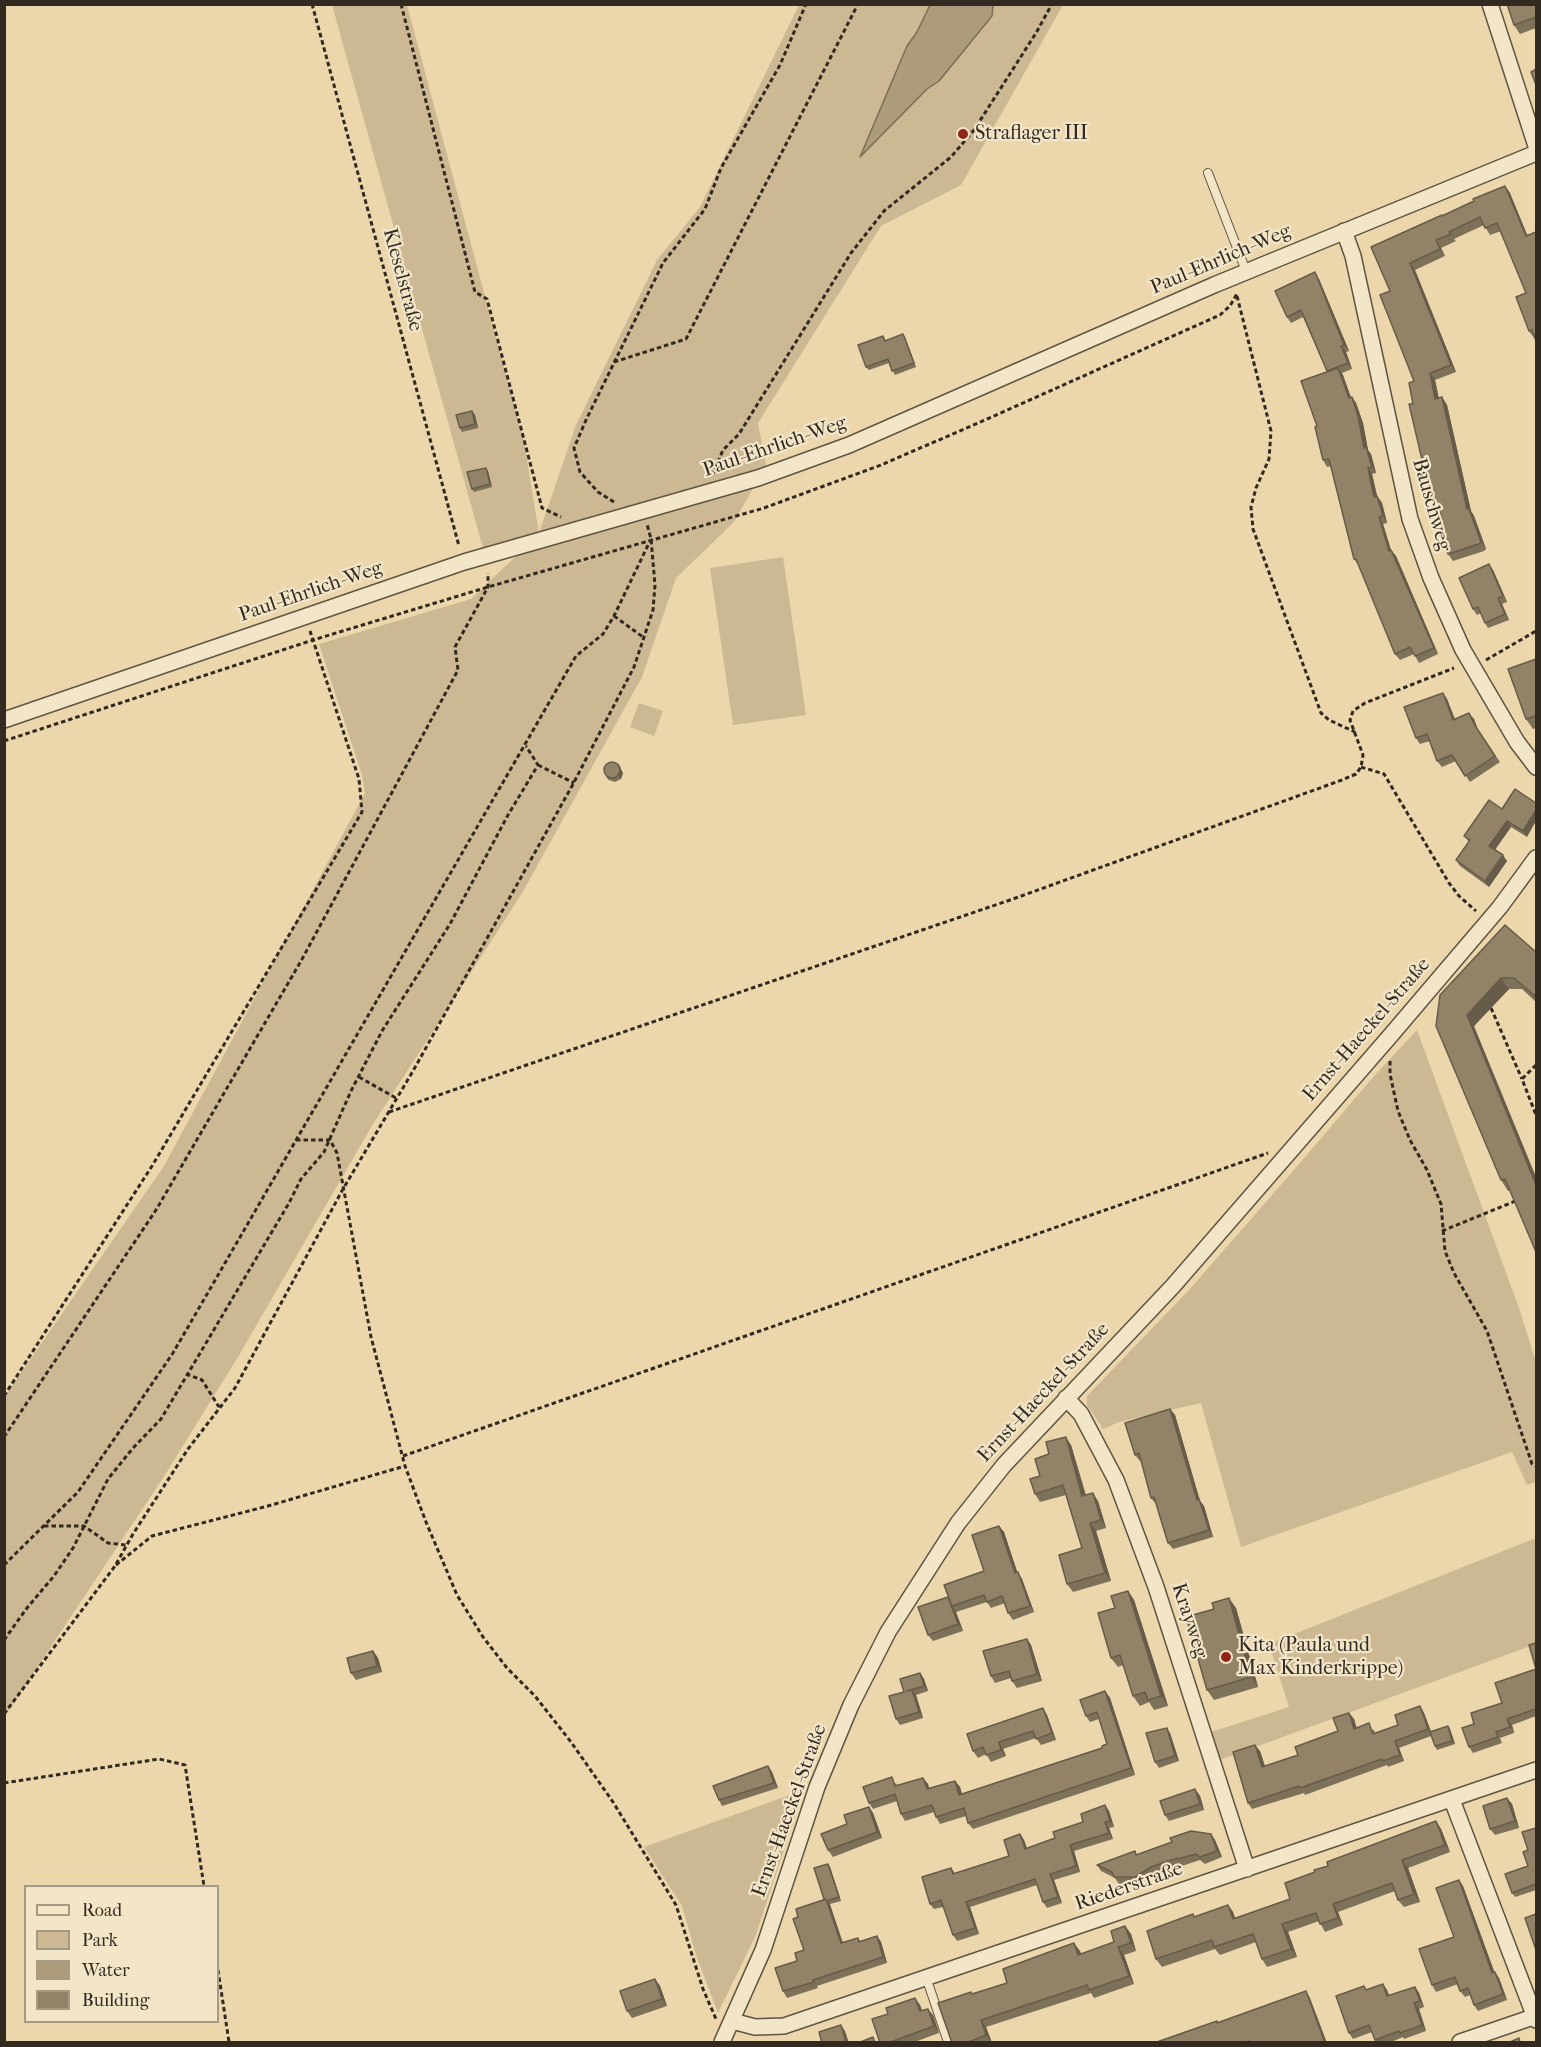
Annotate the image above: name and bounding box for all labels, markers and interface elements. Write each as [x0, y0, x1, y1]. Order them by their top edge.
place label: Straflager III [975, 122, 1088, 146]
marker: Straflager III [956, 127, 970, 141]
street label: Paul-Ehrlich-Weg [1147, 220, 1295, 300]
street label: Kleselstraße [377, 226, 427, 334]
street label: Paul-Ehrlich-Weg [700, 411, 850, 483]
street label: Bauschweg [1406, 456, 1456, 554]
street label: Paul-Ehrlich-Weg [236, 556, 386, 628]
street label: Ernst-Haeckel-Straße [1298, 953, 1436, 1107]
street label: Ernst-Haeckel-Straße [973, 1318, 1115, 1468]
street label: Krayweg [1166, 1580, 1212, 1662]
place label: Kita (Paula und Max Kinderkrippe) [1238, 1634, 1403, 1681]
marker: Kita (Paula und Max Kinderkrippe) [1219, 1650, 1233, 1664]
street label: Ernst-Haeckel-Straße [748, 1721, 832, 1901]
street label: Riederstraße [1072, 1857, 1186, 1917]
legend [24, 1885, 219, 2023]
text: Road [82, 1900, 122, 1921]
text: Park [82, 1930, 118, 1951]
text: Water [82, 1960, 130, 1981]
text: Building [82, 1990, 149, 2011]

